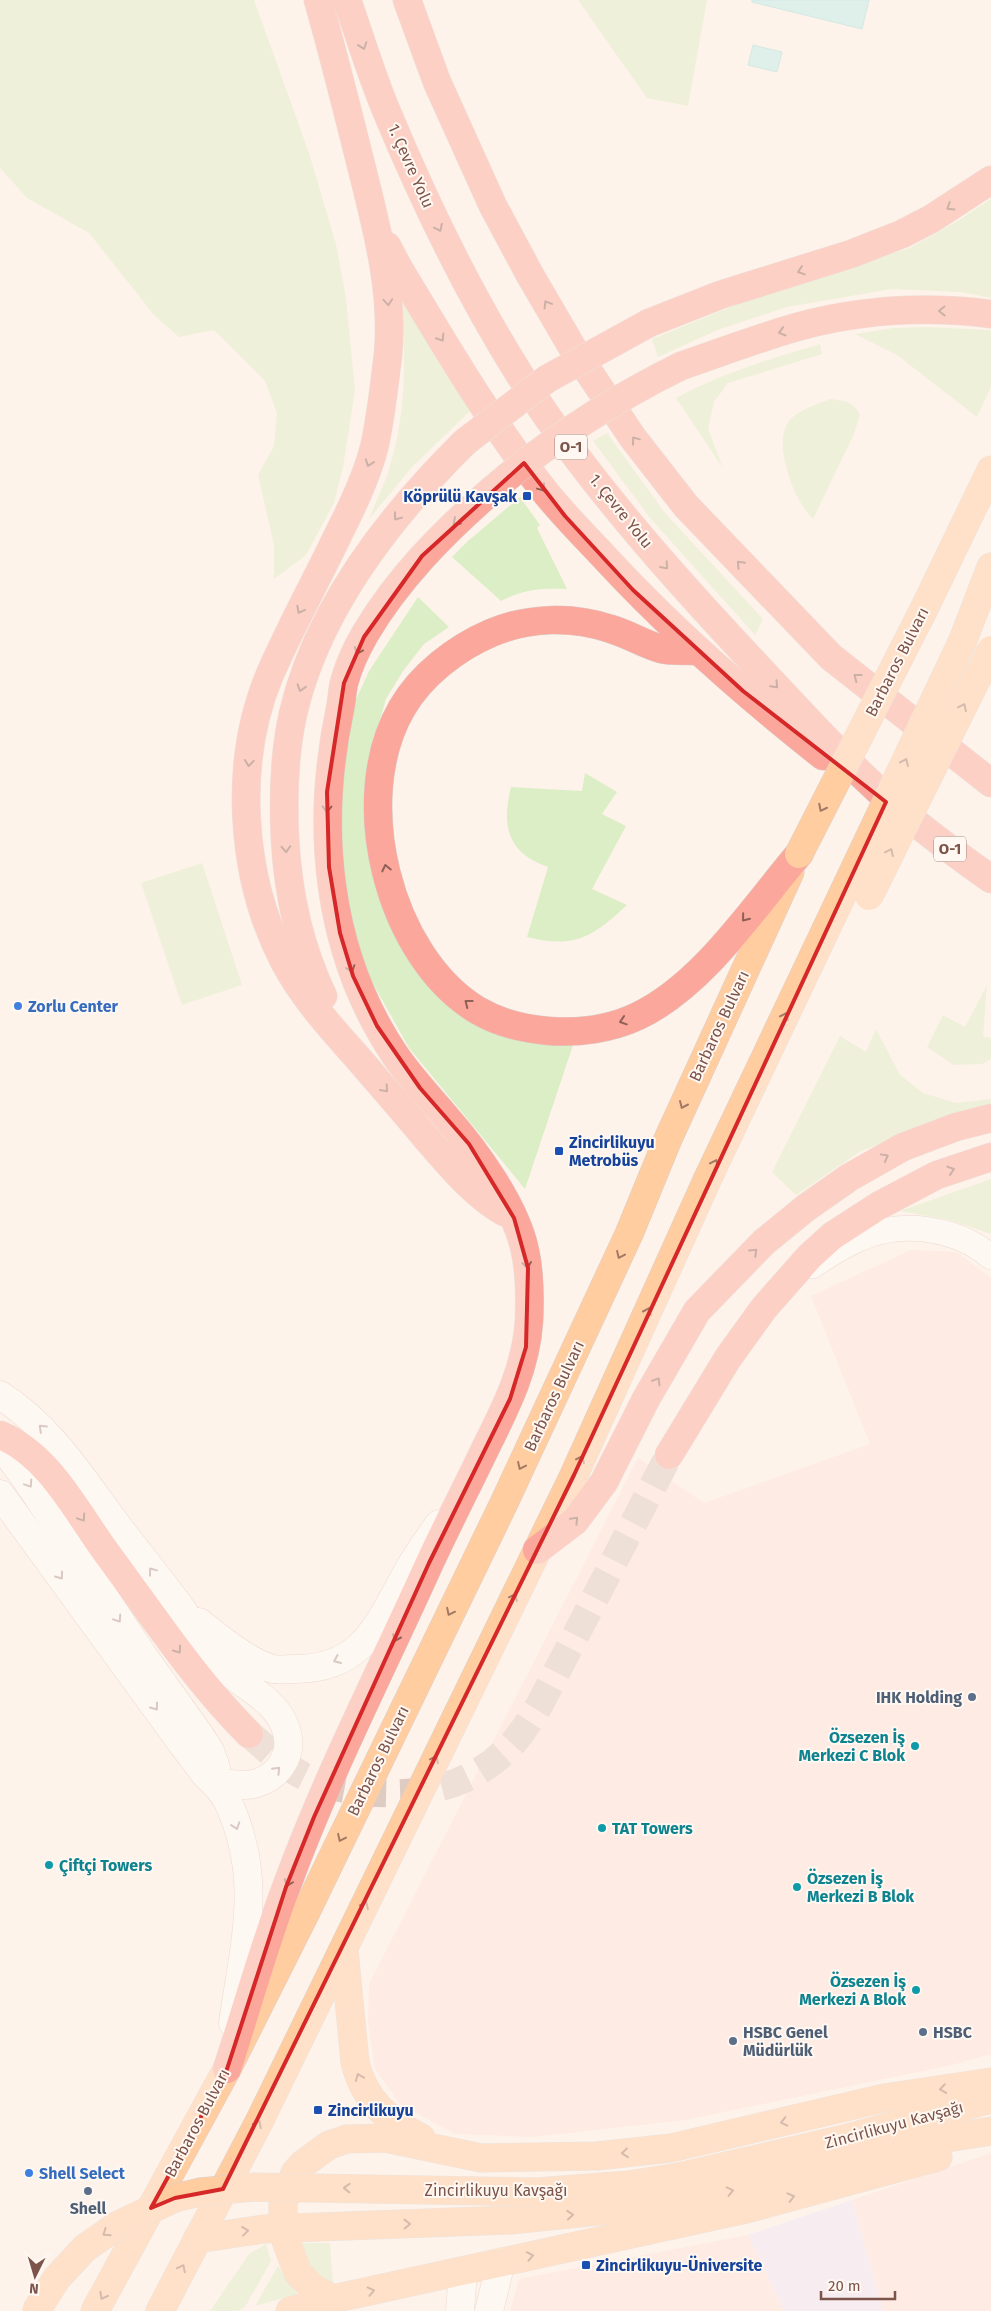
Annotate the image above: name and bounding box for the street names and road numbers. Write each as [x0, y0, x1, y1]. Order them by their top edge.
street label: 1. Çevre Yolu [383, 121, 438, 211]
road number: O-1 [555, 434, 587, 460]
street label: 1. Çevre Yolu [585, 470, 657, 553]
street label: Barbaros Bulvarı [861, 604, 933, 720]
road number: O-1 [934, 836, 966, 862]
street label: Barbaros Bulvarı [685, 968, 753, 1084]
street label: Barbaros Bulvarı [520, 1338, 588, 1454]
street label: Barbaros Bulvarı [343, 1703, 413, 1819]
street label: Barbaros Bulvarı [160, 2066, 234, 2180]
street label: Zincirlikuyu Kavşağı [823, 2097, 966, 2154]
street label: Zincirlikuyu Kavşağı [425, 2181, 567, 2201]

